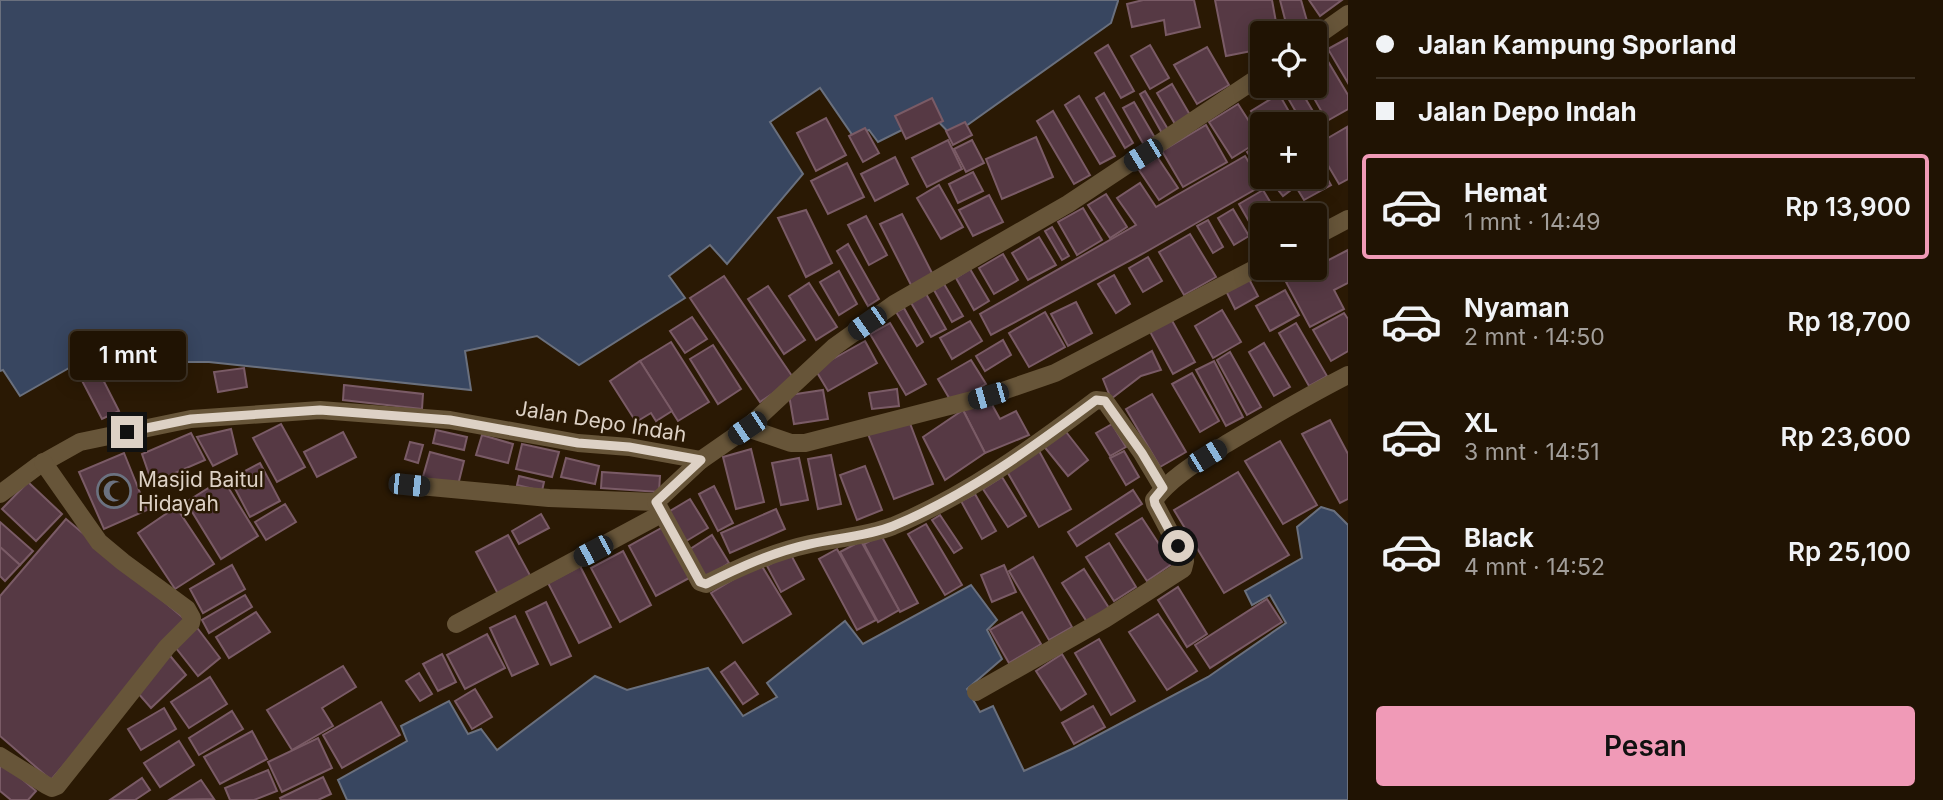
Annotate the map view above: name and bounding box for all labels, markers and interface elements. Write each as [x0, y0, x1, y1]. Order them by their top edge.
map controls [1250, 21, 1327, 280]
button: locate [1250, 21, 1327, 98]
text: Jalan Kampung Sporland [1418, 29, 1737, 60]
text: Jalan Depo Indah [1418, 96, 1637, 127]
button: + [1250, 112, 1327, 189]
car [1120, 135, 1167, 175]
icon: car [1380, 175, 1443, 238]
text: Hemat [1464, 177, 1547, 208]
text: Rp 13,900 [1785, 191, 1911, 222]
button: − [1250, 203, 1327, 280]
text: 1 mnt · 14:49 [1464, 208, 1601, 236]
icon: car [1380, 290, 1443, 353]
text: Nyaman [1464, 292, 1570, 323]
car [844, 302, 891, 344]
text: Rp 18,700 [1788, 306, 1911, 337]
text: 2 mnt · 14:50 [1464, 323, 1605, 351]
callout: 1 mnt [69, 330, 185, 380]
text: 1 mnt [99, 341, 157, 369]
car [965, 380, 1012, 412]
street label: Jalan Depo Indah [514, 395, 688, 447]
icon: car [1380, 405, 1443, 468]
text: XL [1464, 407, 1498, 438]
car [724, 408, 771, 448]
route end [111, 416, 143, 448]
text: Rp 23,600 [1781, 421, 1911, 452]
car [1184, 436, 1231, 476]
text: 3 mnt · 14:51 [1464, 438, 1600, 466]
place label: Masjid Baitul Hidayah [138, 467, 264, 516]
mosque icon: Masjid Baitul Hidayah [95, 472, 133, 510]
car [388, 472, 431, 498]
icon: car [1380, 520, 1443, 583]
text: Black [1464, 522, 1534, 553]
route start [1162, 530, 1194, 562]
car [570, 532, 617, 570]
text: Rp 25,100 [1788, 536, 1911, 567]
text: 4 mnt · 14:52 [1464, 553, 1605, 581]
button: Pesan [1376, 706, 1915, 786]

